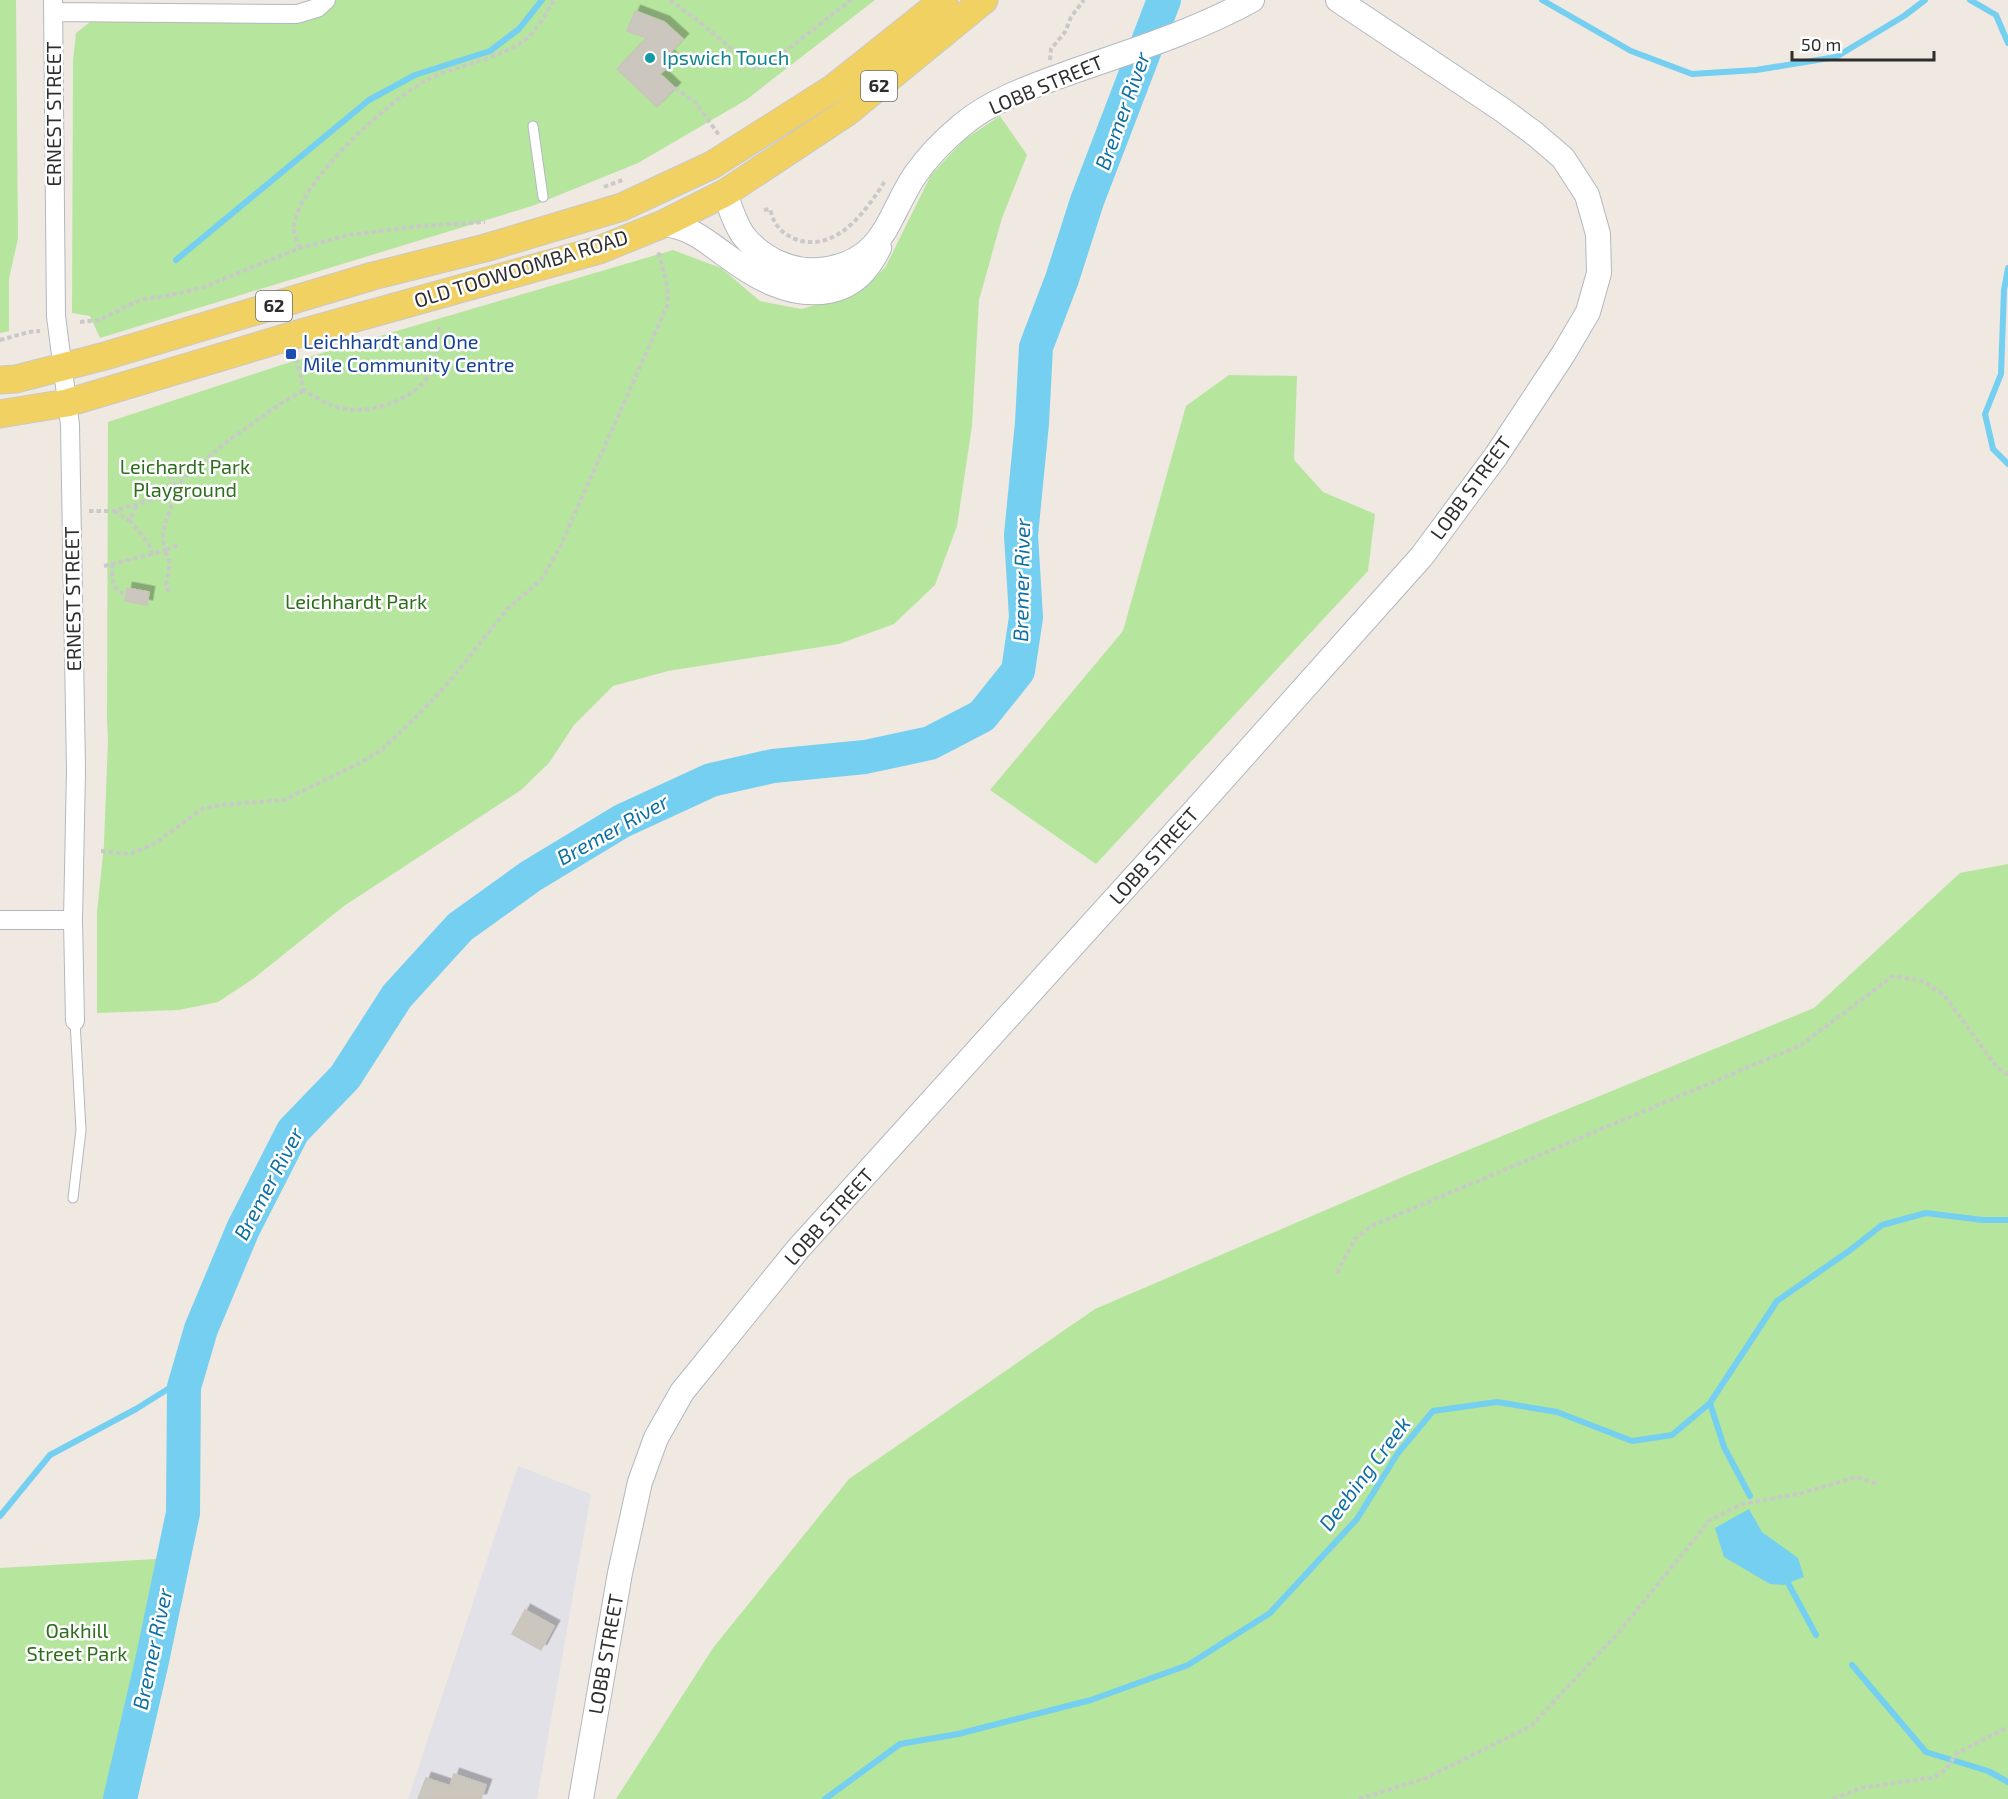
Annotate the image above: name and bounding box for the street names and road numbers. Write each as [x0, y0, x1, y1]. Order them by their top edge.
street label: ERNEST STREET [41, 41, 65, 186]
street label: LOBB STREET [985, 49, 1107, 119]
road number: 62 [861, 71, 897, 101]
street label: OLD TOOWOOMBA ROAD [411, 224, 631, 312]
road number: 62 [256, 291, 292, 321]
street label: LOBB STREET [1425, 431, 1516, 544]
street label: ERNEST STREET [59, 526, 85, 672]
street label: LOBB STREET [1104, 802, 1203, 909]
street label: LOBB STREET [779, 1163, 878, 1270]
street label: LOBB STREET [583, 1591, 627, 1716]

